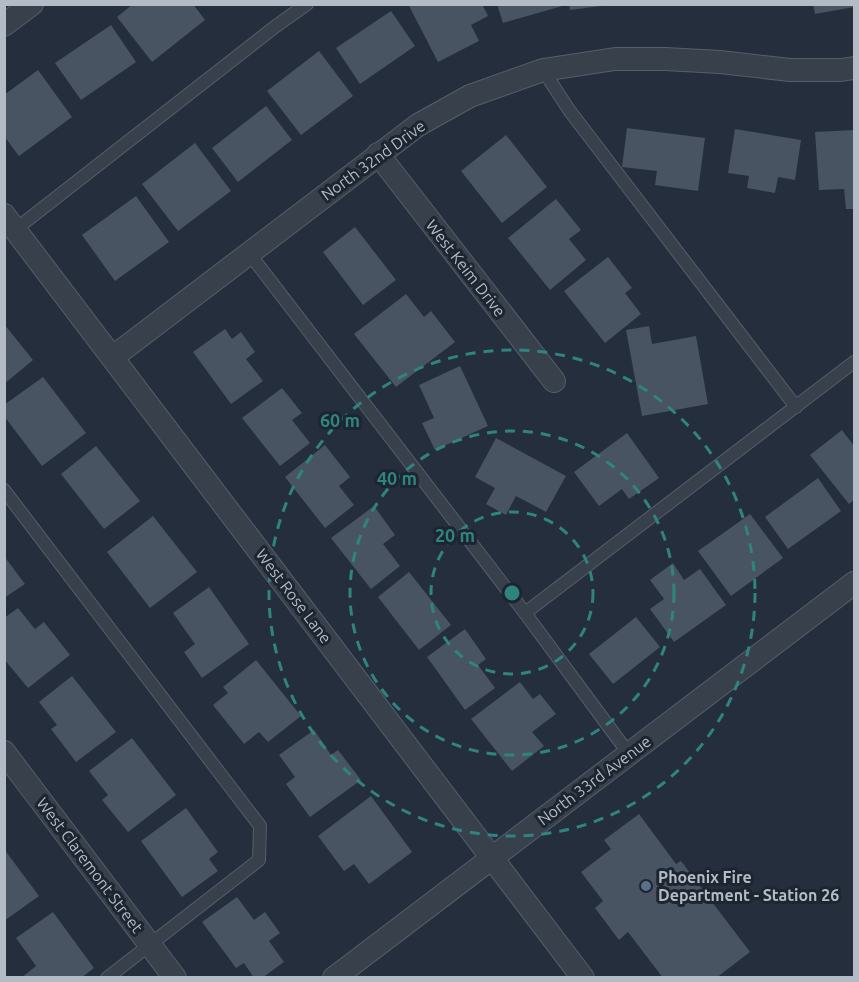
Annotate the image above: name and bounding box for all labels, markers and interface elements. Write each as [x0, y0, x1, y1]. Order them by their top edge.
street label: North 32nd Drive [318, 116, 428, 204]
street label: West Keim Drive [423, 216, 509, 320]
text: 60 m [320, 410, 360, 430]
text: 40 m [377, 468, 417, 488]
text: 20 m [435, 525, 475, 545]
street label: West Rose Lane [253, 545, 335, 647]
centre of rings [502, 583, 522, 603]
street label: North 33rd Avenue [534, 732, 654, 828]
street label: West Claremont Street [33, 794, 147, 937]
place label: Phoenix Fire Department - Station 26 [658, 868, 839, 904]
marker: Phoenix Fire Department - Station 26 [639, 879, 653, 893]

